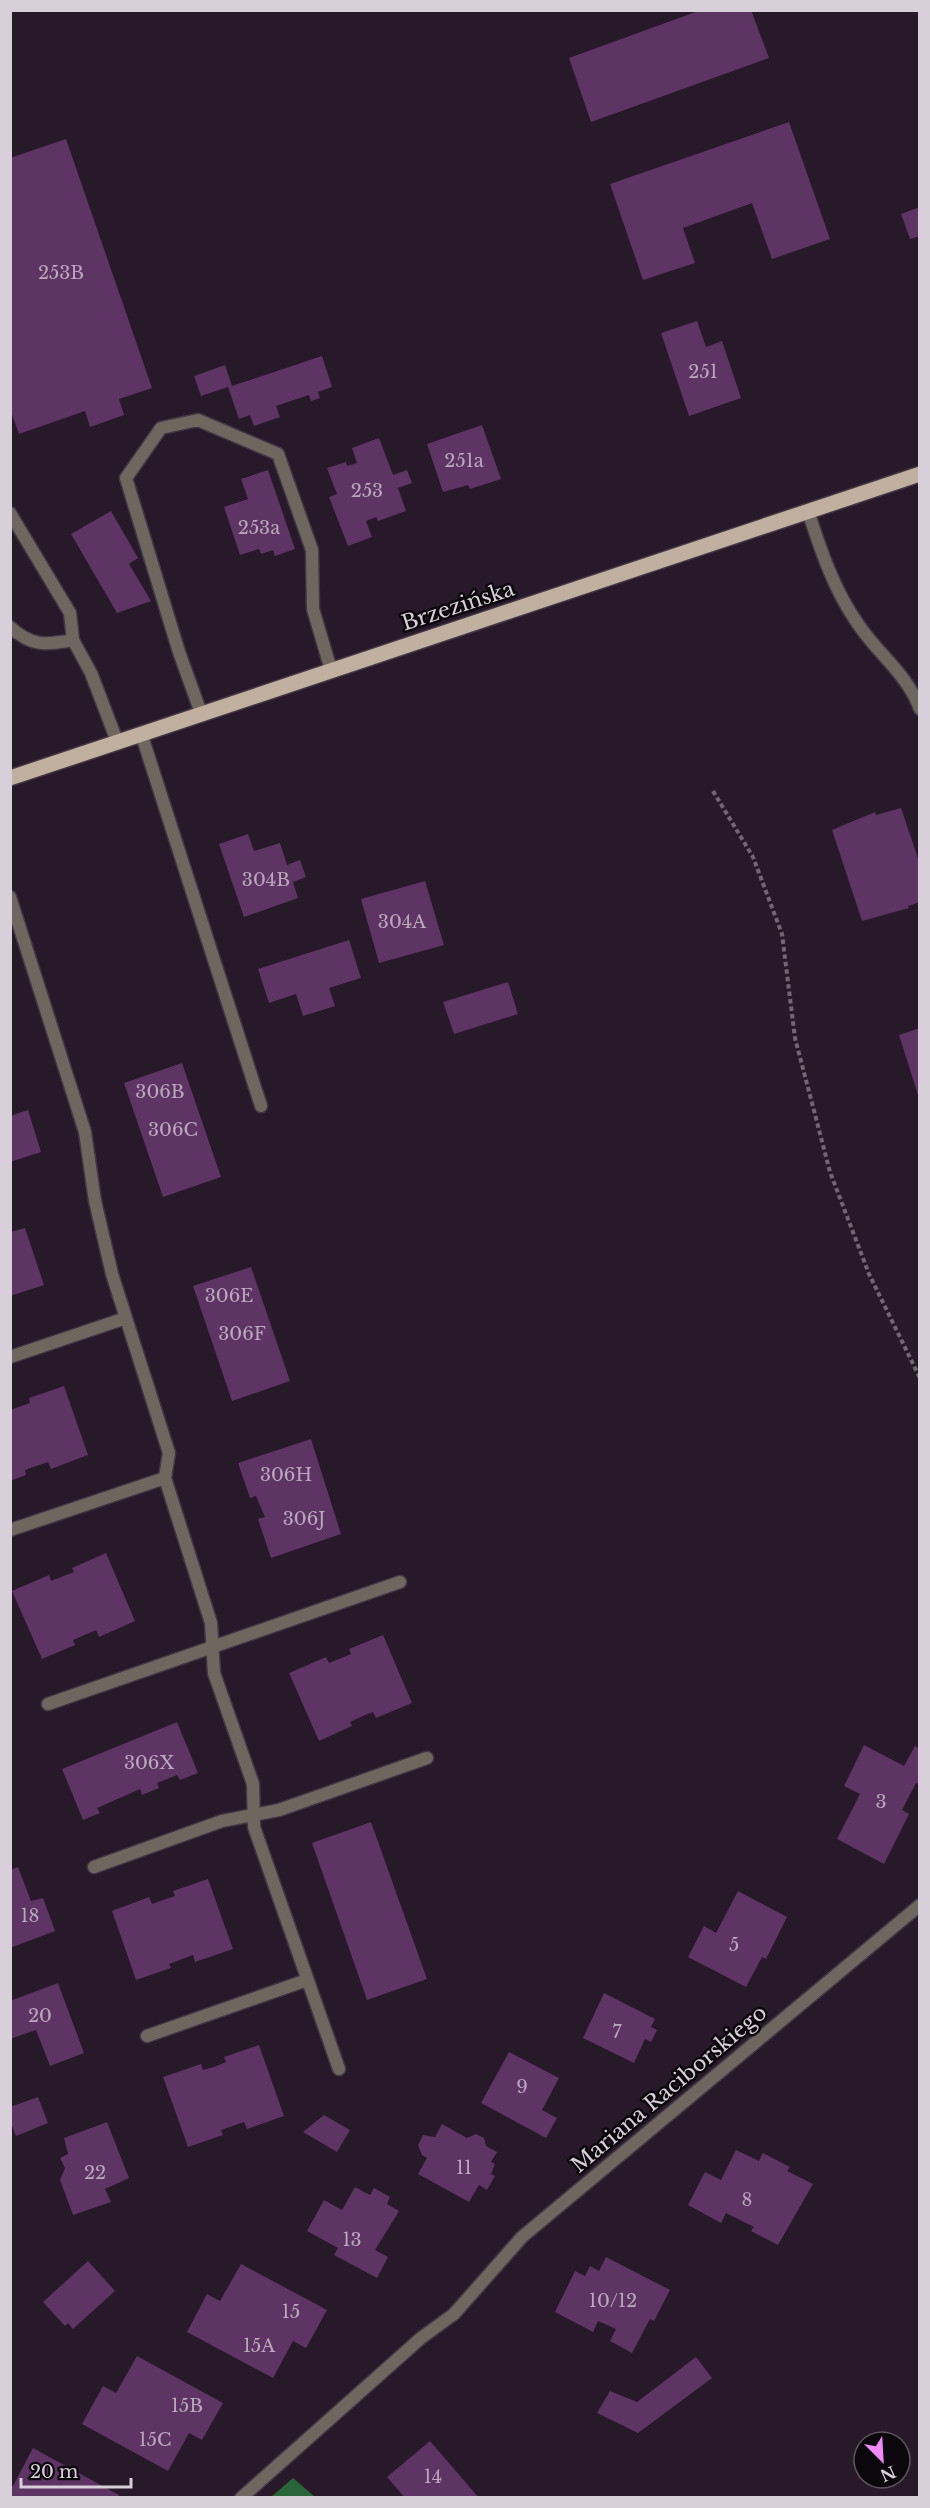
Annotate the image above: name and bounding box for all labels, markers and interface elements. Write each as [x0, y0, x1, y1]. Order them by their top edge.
house number: 253B [38, 262, 84, 284]
house number: 251 [688, 361, 718, 383]
house number: 251a [444, 450, 484, 472]
house number: 253 [351, 480, 383, 502]
house number: 253a [238, 517, 280, 539]
street label: Brzezińska [398, 575, 518, 636]
house number: 304B [242, 869, 290, 891]
house number: 304A [378, 911, 427, 933]
house number: 306B [135, 1081, 185, 1103]
house number: 306C [148, 1119, 198, 1141]
house number: 306E [205, 1285, 253, 1307]
house number: 306F [218, 1323, 266, 1345]
house number: 306H [260, 1464, 312, 1486]
house number: 306J [283, 1508, 325, 1530]
house number: 306X [124, 1752, 174, 1774]
house number: 3 [875, 1791, 887, 1813]
house number: 18 [21, 1905, 39, 1927]
house number: 5 [729, 1934, 739, 1956]
street label: Mariana Raciborskiego [566, 2000, 772, 2178]
house number: 20 [28, 2005, 52, 2027]
house number: 7 [612, 2021, 622, 2043]
house number: 9 [516, 2076, 528, 2098]
house number: 11 [456, 2157, 472, 2179]
house number: 22 [84, 2162, 106, 2184]
house number: 8 [742, 2189, 752, 2211]
house number: 13 [342, 2229, 362, 2251]
house number: 10/12 [589, 2290, 637, 2312]
house number: 15 [282, 2301, 300, 2323]
house number: 15A [243, 2335, 276, 2357]
house number: 15B [171, 2395, 203, 2417]
house number: 15C [139, 2429, 171, 2451]
north arrow [852, 2430, 912, 2490]
scale bar [21, 2451, 130, 2489]
text: 20 m [30, 2461, 78, 2483]
text: N [877, 2462, 899, 2486]
house number: 14 [424, 2466, 442, 2488]

